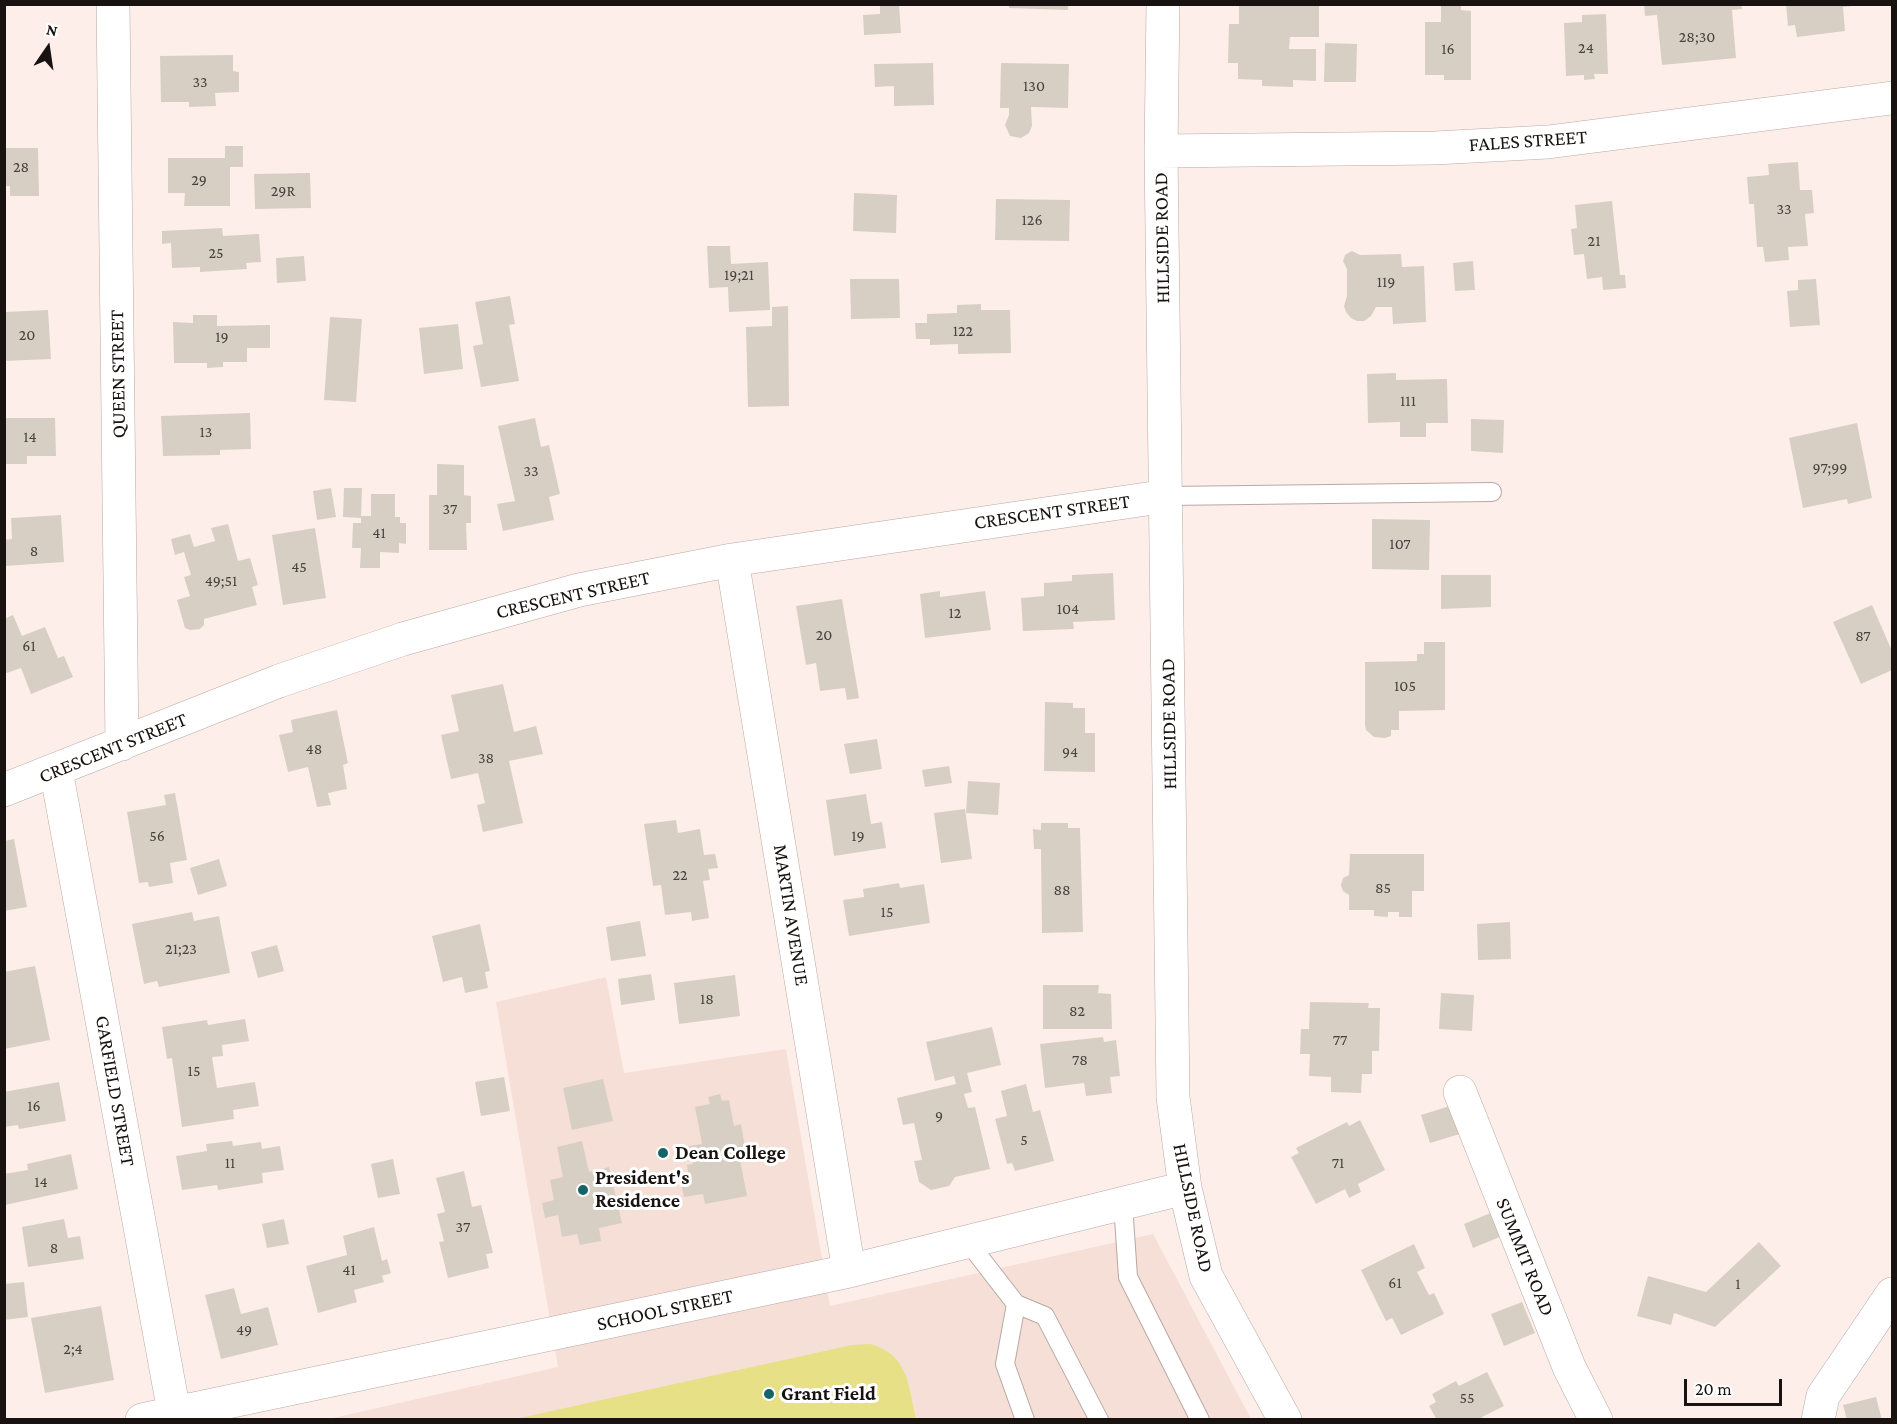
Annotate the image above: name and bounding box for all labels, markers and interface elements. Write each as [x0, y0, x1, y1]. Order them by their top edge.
north arrow [18, 18, 78, 78]
text: N [45, 20, 59, 39]
house number: 28;30 [1679, 27, 1715, 47]
house number: 24 [1578, 38, 1594, 58]
house number: 16 [1441, 39, 1455, 59]
house number: 33 [192, 72, 208, 92]
house number: 130 [1023, 76, 1045, 96]
street label: FALES STREET [1468, 125, 1588, 157]
house number: 28 [13, 157, 29, 177]
house number: 29 [191, 170, 207, 190]
street label: HILLSIDE ROAD [1149, 172, 1175, 304]
house number: 29R [271, 181, 295, 201]
house number: 33 [1776, 199, 1792, 219]
house number: 126 [1021, 210, 1043, 230]
house number: 21 [1588, 231, 1600, 251]
house number: 25 [208, 243, 224, 263]
house number: 19;21 [724, 265, 754, 285]
house number: 119 [1377, 272, 1395, 292]
street label: QUEEN STREET [105, 309, 131, 439]
house number: 122 [953, 321, 973, 341]
house number: 20 [19, 325, 35, 345]
house number: 19 [215, 327, 229, 347]
house number: 111 [1400, 391, 1416, 411]
house number: 13 [200, 422, 212, 442]
house number: 14 [23, 427, 37, 447]
house number: 97;99 [1813, 458, 1847, 478]
house number: 33 [523, 461, 539, 481]
street label: CRESCENT STREET [972, 489, 1132, 535]
house number: 37 [443, 499, 457, 519]
house number: 41 [372, 523, 386, 543]
house number: 107 [1389, 534, 1411, 554]
house number: 8 [30, 541, 38, 561]
house number: 45 [291, 557, 307, 577]
street label: CRESCENT STREET [494, 566, 652, 624]
house number: 49;51 [205, 571, 237, 591]
house number: 104 [1057, 599, 1079, 619]
house number: 12 [949, 603, 961, 623]
house number: 20 [816, 625, 832, 645]
house number: 87 [1855, 626, 1871, 646]
house number: 61 [22, 636, 36, 656]
street label: HILLSIDE ROAD [1156, 658, 1182, 790]
house number: 105 [1394, 676, 1416, 696]
street label: CRESCENT STREET [36, 707, 190, 789]
house number: 48 [306, 739, 322, 759]
house number: 94 [1062, 742, 1078, 762]
house number: 38 [478, 748, 494, 768]
house number: 56 [149, 826, 165, 846]
house number: 19 [851, 826, 865, 846]
street label: MARTIN AVENUE [768, 843, 814, 987]
house number: 22 [672, 865, 688, 885]
house number: 85 [1375, 878, 1391, 898]
house number: 88 [1053, 880, 1071, 900]
house number: 15 [881, 902, 893, 922]
house number: 21;23 [165, 939, 197, 959]
house number: 18 [700, 989, 714, 1009]
house number: 82 [1069, 1001, 1085, 1021]
street label: GARFIELD STREET [90, 1014, 140, 1168]
house number: 77 [1333, 1030, 1347, 1050]
house number: 78 [1072, 1050, 1088, 1070]
house number: 15 [188, 1061, 200, 1081]
house number: 16 [27, 1096, 41, 1116]
house number: 9 [935, 1106, 943, 1126]
house number: 5 [1020, 1130, 1028, 1150]
place label: Dean College [675, 1141, 786, 1165]
street label: HILLSIDE ROAD [1168, 1141, 1218, 1275]
marker: Dean College [656, 1146, 670, 1160]
house number: 11 [225, 1153, 235, 1173]
house number: 71 [1332, 1153, 1344, 1173]
place label: President's Residence [595, 1166, 689, 1213]
house number: 14 [34, 1172, 48, 1192]
marker: President's Residence [576, 1183, 590, 1197]
street label: SUMMIT ROAD [1490, 1195, 1560, 1319]
house number: 37 [456, 1217, 470, 1237]
house number: 8 [50, 1238, 58, 1258]
house number: 41 [342, 1260, 356, 1280]
house number: 61 [1388, 1273, 1402, 1293]
house number: 1 [1735, 1274, 1741, 1294]
street label: SCHOOL STREET [595, 1284, 735, 1336]
house number: 49 [236, 1320, 252, 1340]
house number: 2;4 [63, 1339, 83, 1359]
scale bar [1687, 1367, 1784, 1405]
text: 20 m [1695, 1379, 1732, 1399]
place label: Grant Field [781, 1382, 876, 1406]
marker: Grant Field [762, 1387, 776, 1401]
house number: 55 [1460, 1388, 1474, 1408]

